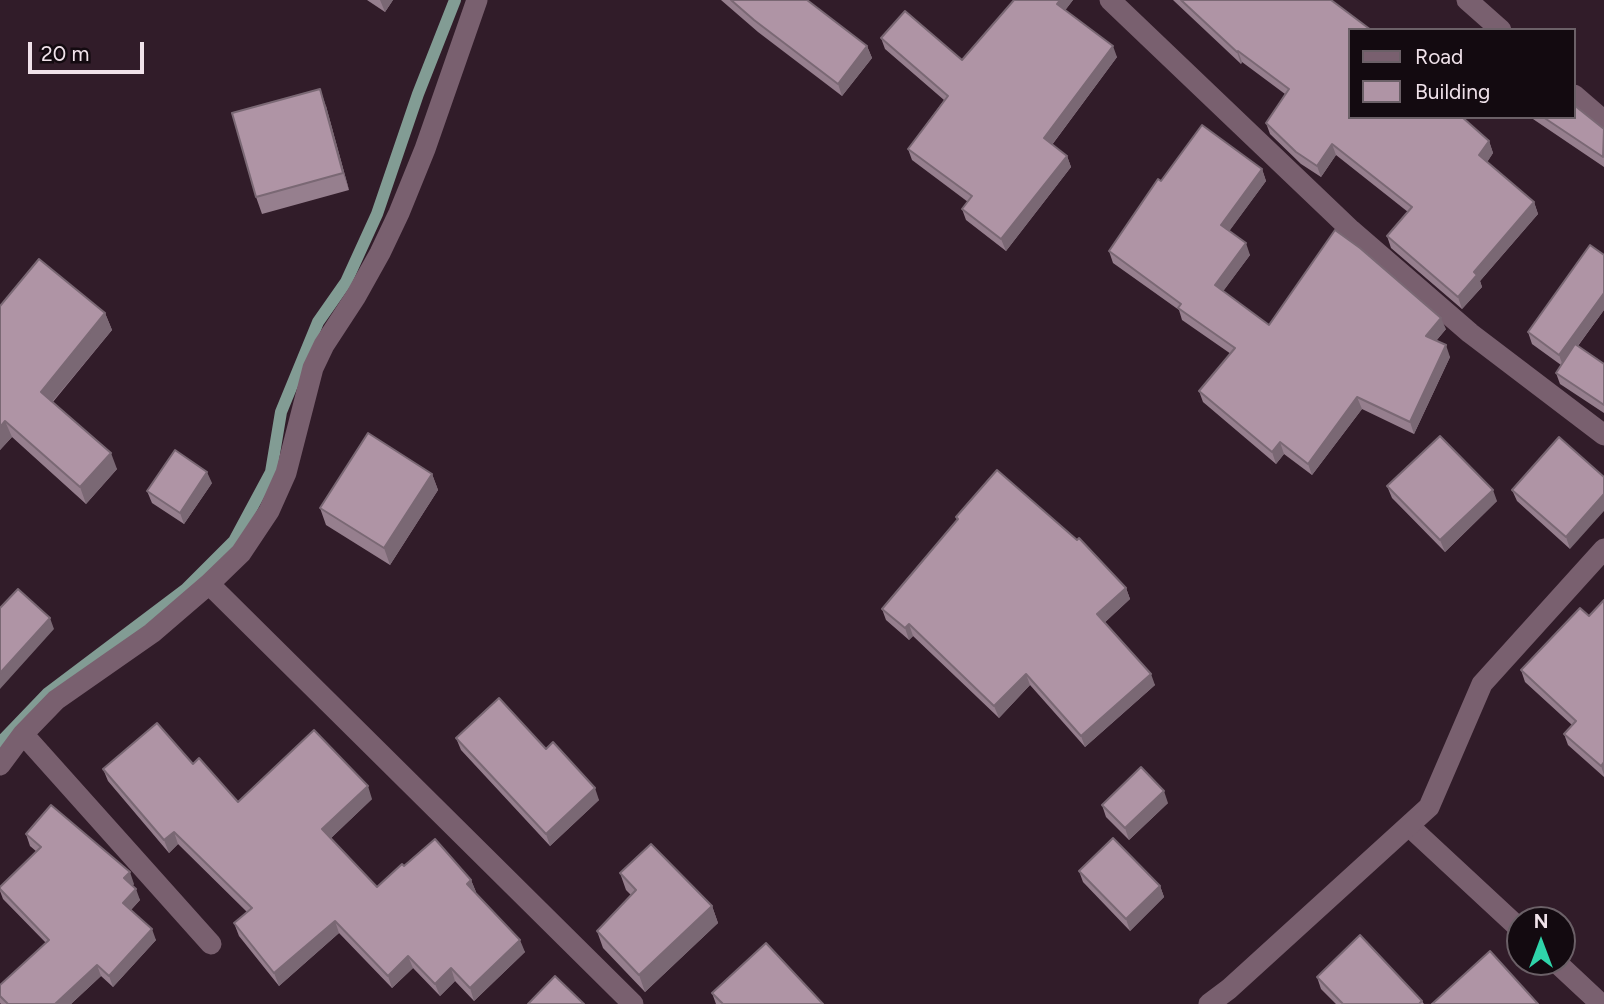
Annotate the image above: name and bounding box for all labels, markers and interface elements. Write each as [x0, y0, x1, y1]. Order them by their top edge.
scale bar [32, 28, 147, 72]
legend [1348, 28, 1576, 119]
text: 20 m [41, 41, 89, 66]
text: Road [1415, 44, 1463, 69]
text: Building [1415, 79, 1490, 104]
north arrow [1506, 906, 1576, 976]
text: N [1534, 910, 1548, 933]

